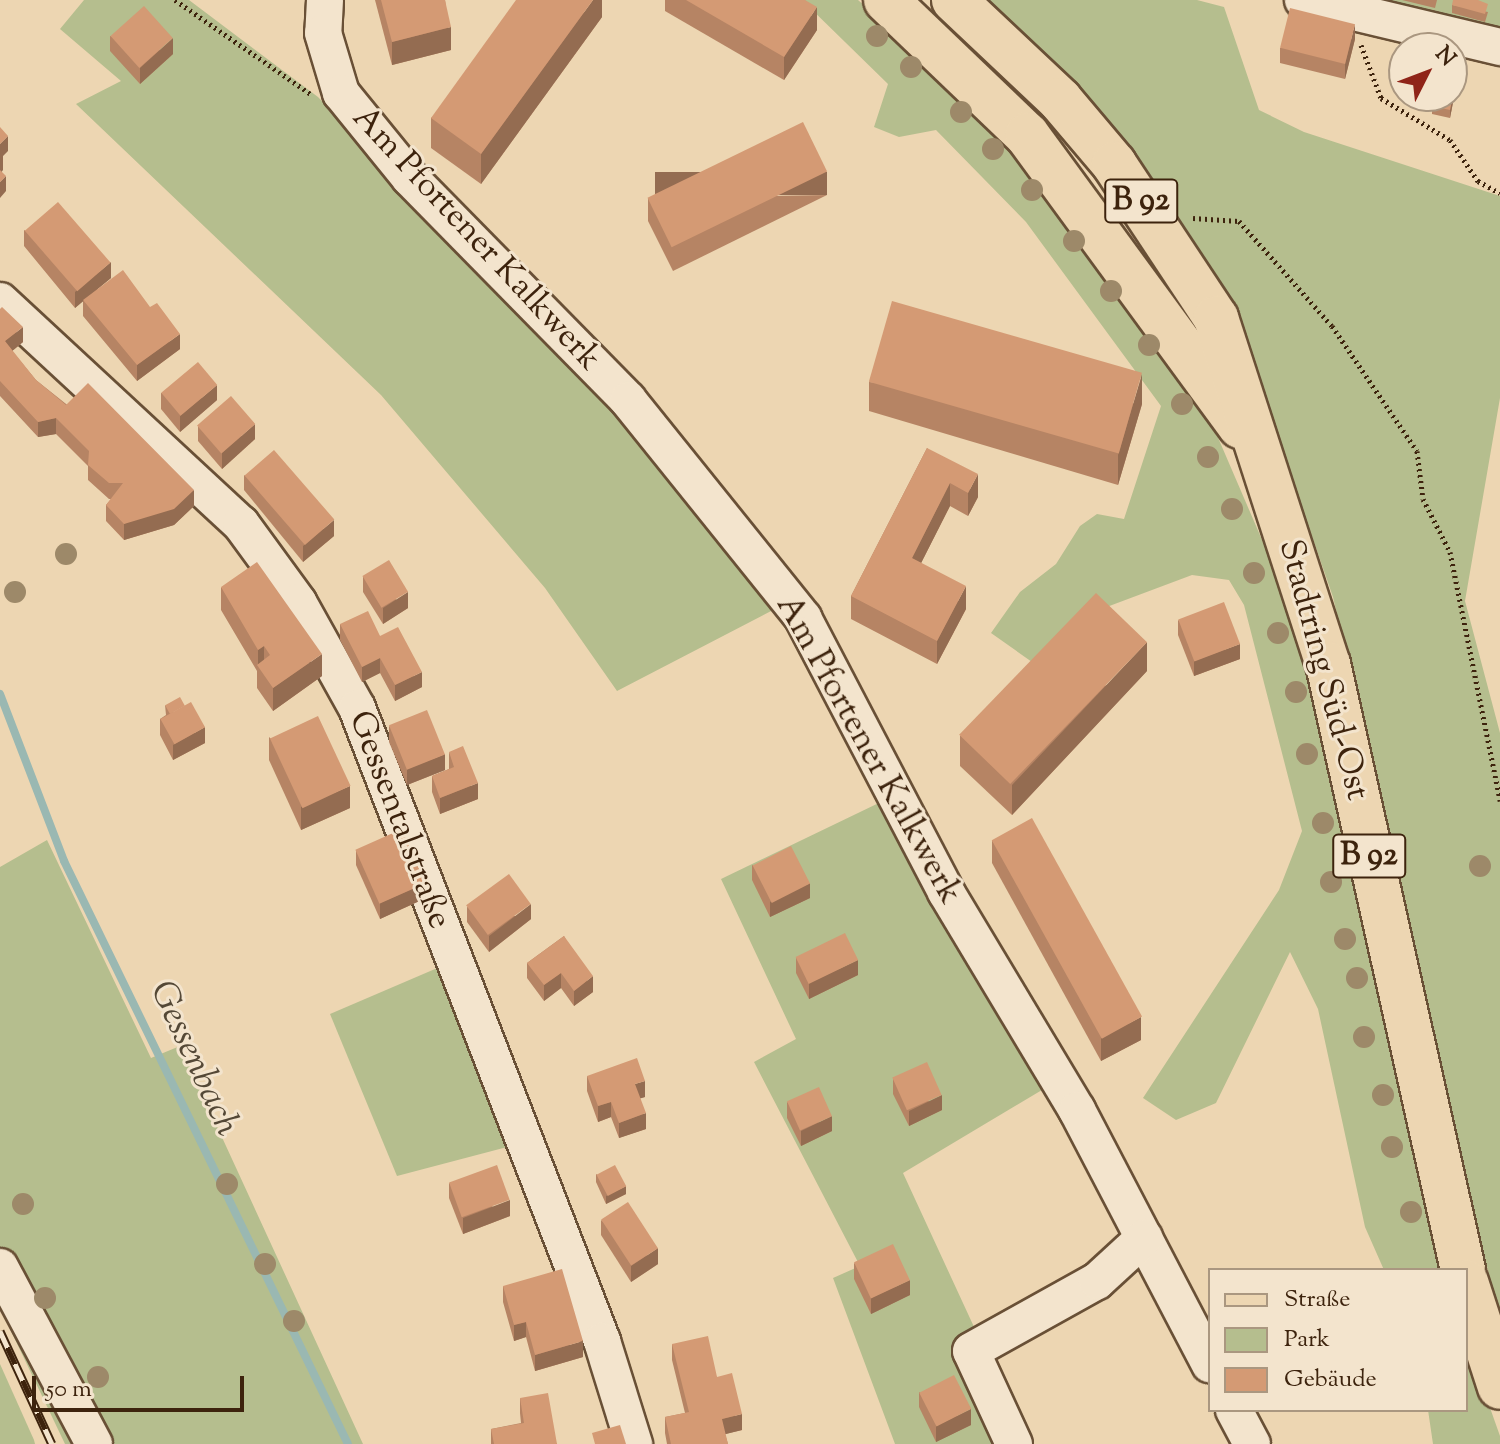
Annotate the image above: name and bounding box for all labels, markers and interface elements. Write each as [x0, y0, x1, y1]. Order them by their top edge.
north arrow [1388, 32, 1468, 112]
text: N [1427, 40, 1462, 75]
street label: Am Pfortener Kalkwerk [343, 98, 609, 380]
road number: B 92 [1103, 173, 1179, 229]
street label: Stadtring Süd-Ost [1269, 535, 1377, 805]
street label: Am Pfortener Kalkwerk [766, 589, 970, 911]
street label: Gessentalstraße [339, 705, 459, 935]
road number: B 92 [1331, 828, 1407, 884]
water label: Gessenbach [138, 975, 248, 1143]
legend [1208, 1268, 1468, 1412]
text: Straße [1284, 1283, 1350, 1317]
text: Park [1284, 1323, 1330, 1357]
scale bar [36, 1360, 248, 1410]
text: Gebäude [1284, 1363, 1377, 1397]
text: 50 m [46, 1373, 92, 1407]

